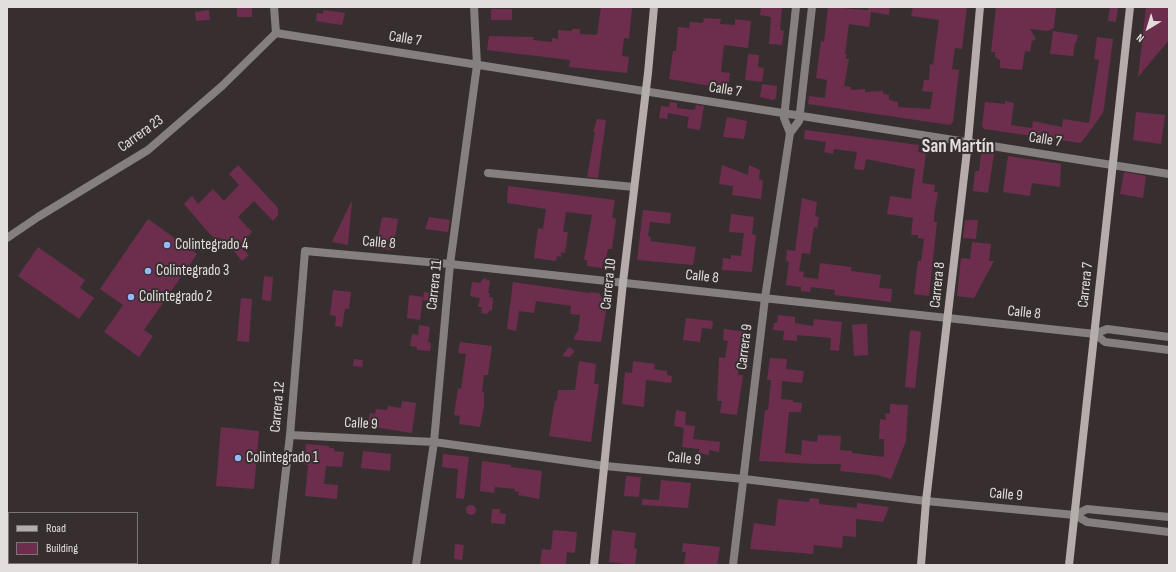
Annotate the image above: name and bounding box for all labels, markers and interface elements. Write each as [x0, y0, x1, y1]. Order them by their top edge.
north arrow [1128, 8, 1168, 48]
street label: Calle 7 [387, 28, 423, 50]
text: N [1134, 31, 1147, 45]
street label: Calle 7 [707, 79, 743, 101]
street label: Carrera 23 [115, 111, 167, 157]
street label: Calle 7 [1027, 129, 1063, 151]
district label: San Martín [922, 136, 994, 158]
street label: Calle 8 [362, 233, 396, 253]
place label: Colintegrado 4 [175, 236, 248, 254]
marker: Colintegrado 4 [162, 240, 172, 250]
street label: Carrera 10 [597, 258, 621, 310]
street label: Carrera 11 [423, 259, 447, 311]
street label: Carrera 8 [927, 261, 949, 309]
street label: Carrera 7 [1075, 261, 1097, 309]
place label: Colintegrado 3 [156, 262, 229, 280]
marker: Colintegrado 3 [143, 266, 153, 276]
street label: Calle 8 [684, 266, 720, 288]
place label: Colintegrado 2 [139, 288, 212, 306]
marker: Colintegrado 2 [126, 292, 136, 302]
street label: Calle 8 [1006, 302, 1042, 324]
street label: Carrera 9 [733, 323, 757, 371]
street label: Carrera 12 [267, 381, 289, 433]
street label: Calle 9 [344, 414, 378, 434]
street label: Calle 9 [666, 448, 702, 470]
place label: Colintegrado 1 [246, 449, 318, 467]
marker: Colintegrado 1 [233, 453, 243, 463]
street label: Calle 9 [989, 485, 1023, 505]
legend [8, 512, 138, 564]
text: Road [46, 521, 66, 536]
text: Building [46, 541, 78, 556]

